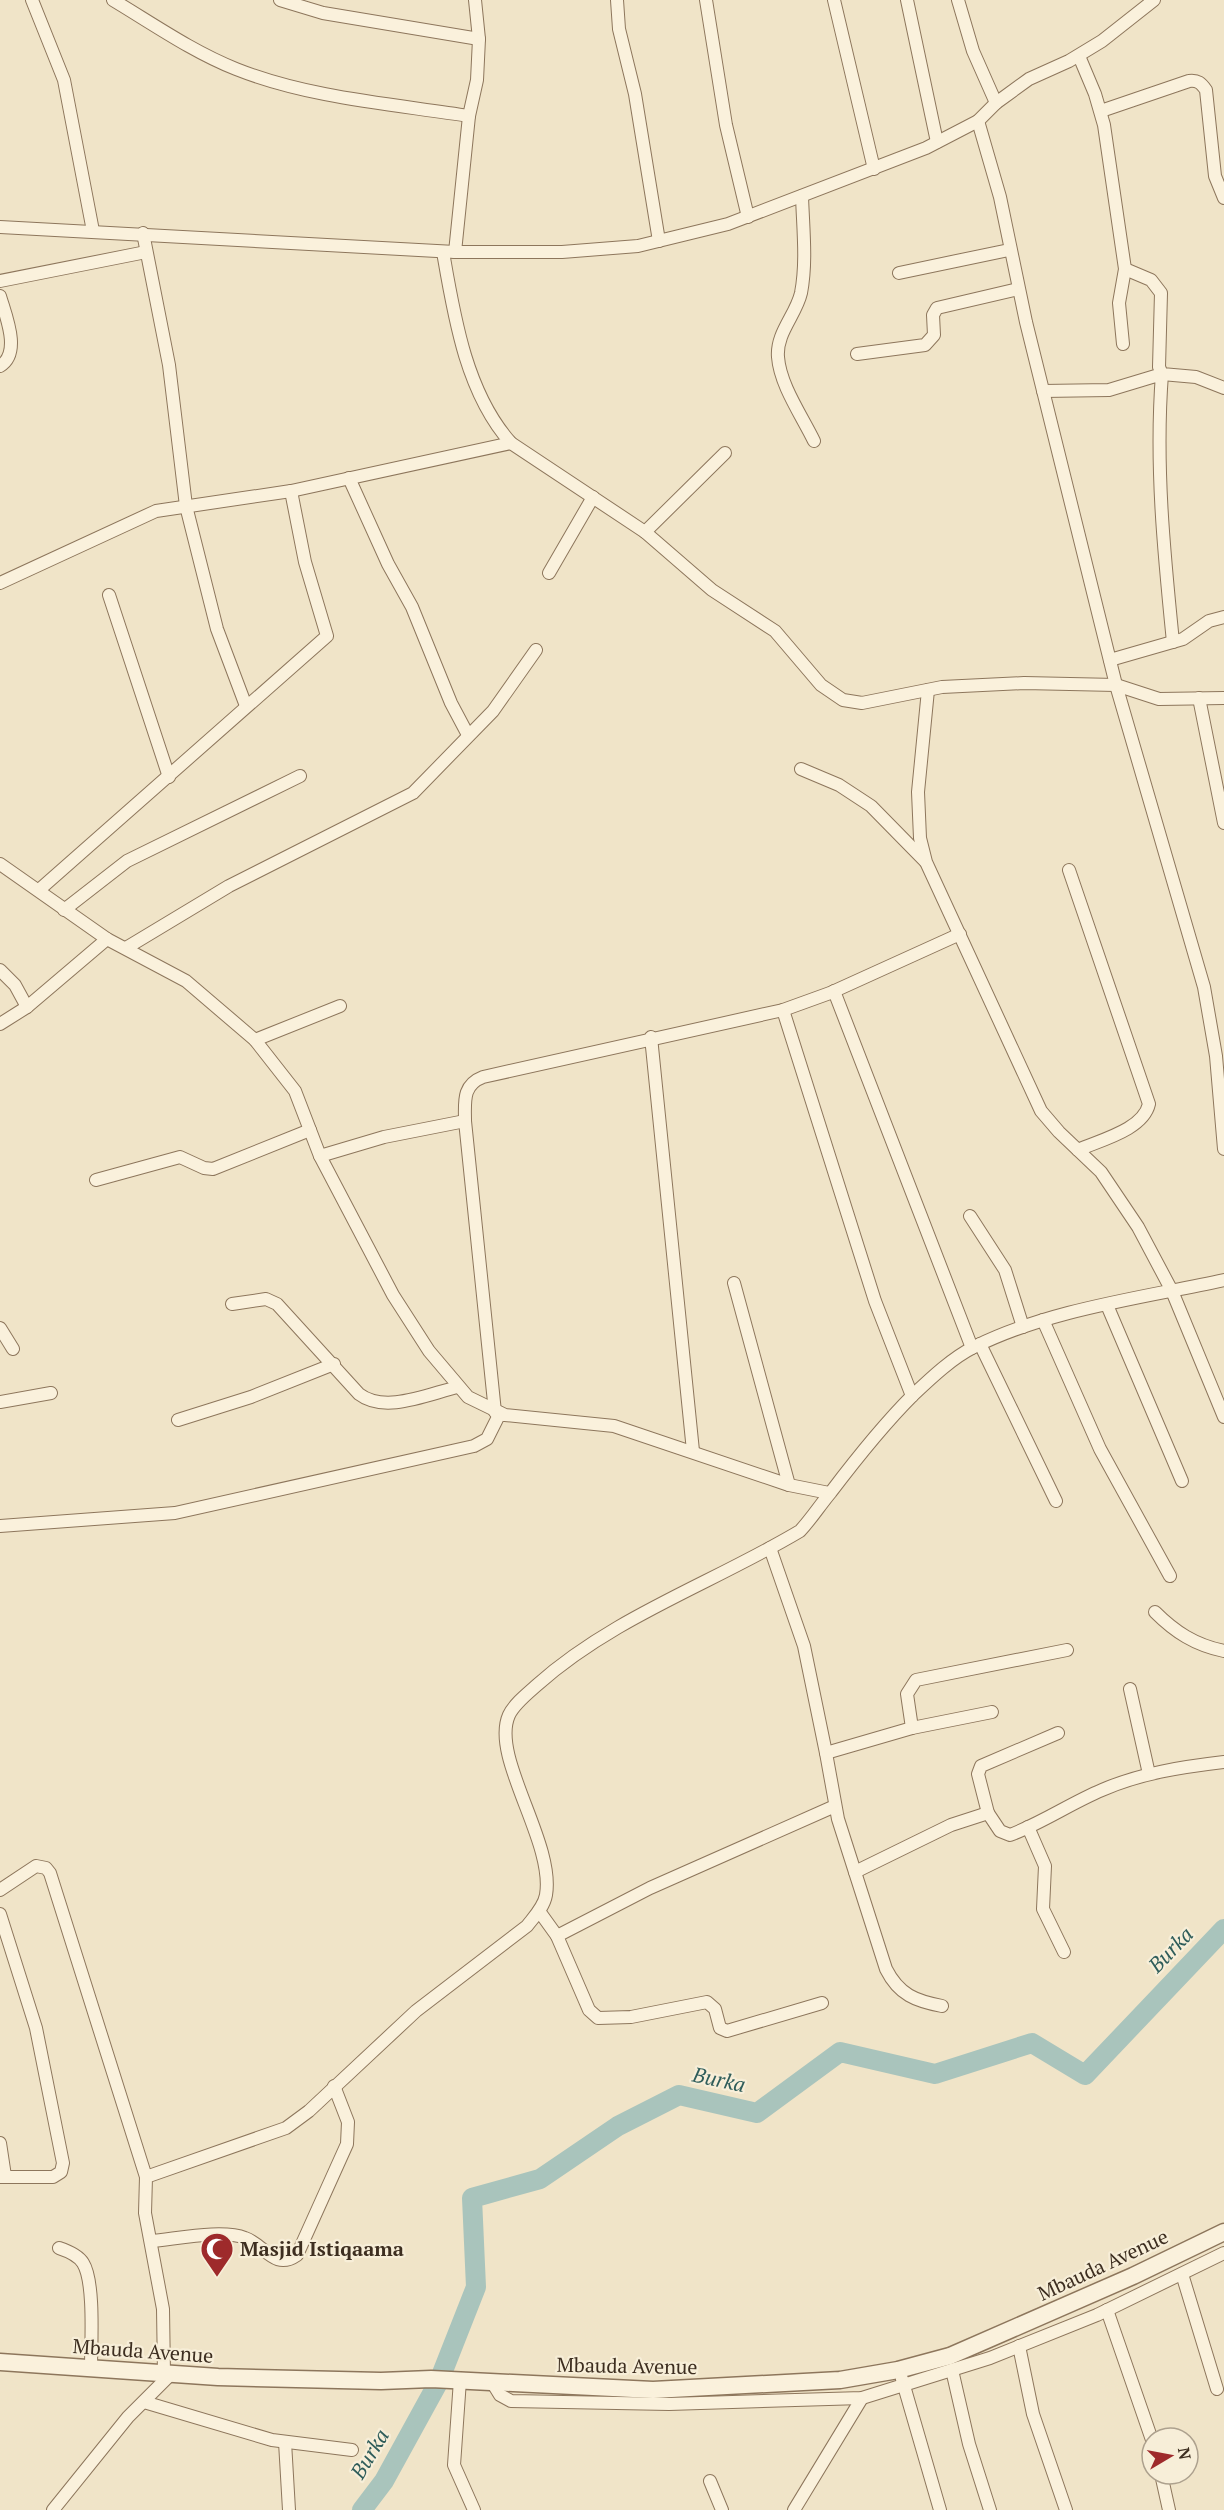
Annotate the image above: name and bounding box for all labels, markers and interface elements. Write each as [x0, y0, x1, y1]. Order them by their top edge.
water label: Burka [1141, 1920, 1199, 1979]
water label: Burka [689, 2060, 748, 2098]
street label: Mbauda Avenue [1033, 2223, 1172, 2307]
mosque icon: Masjid Istiqaama [199, 2231, 235, 2278]
place label: Masjid Istiqaama [240, 2235, 404, 2262]
street label: Mbauda Avenue [72, 2332, 214, 2369]
street label: Mbauda Avenue [556, 2351, 698, 2380]
water label: Burka [343, 2423, 395, 2484]
north arrow [1140, 2426, 1200, 2486]
text: N [1173, 2446, 1197, 2461]

